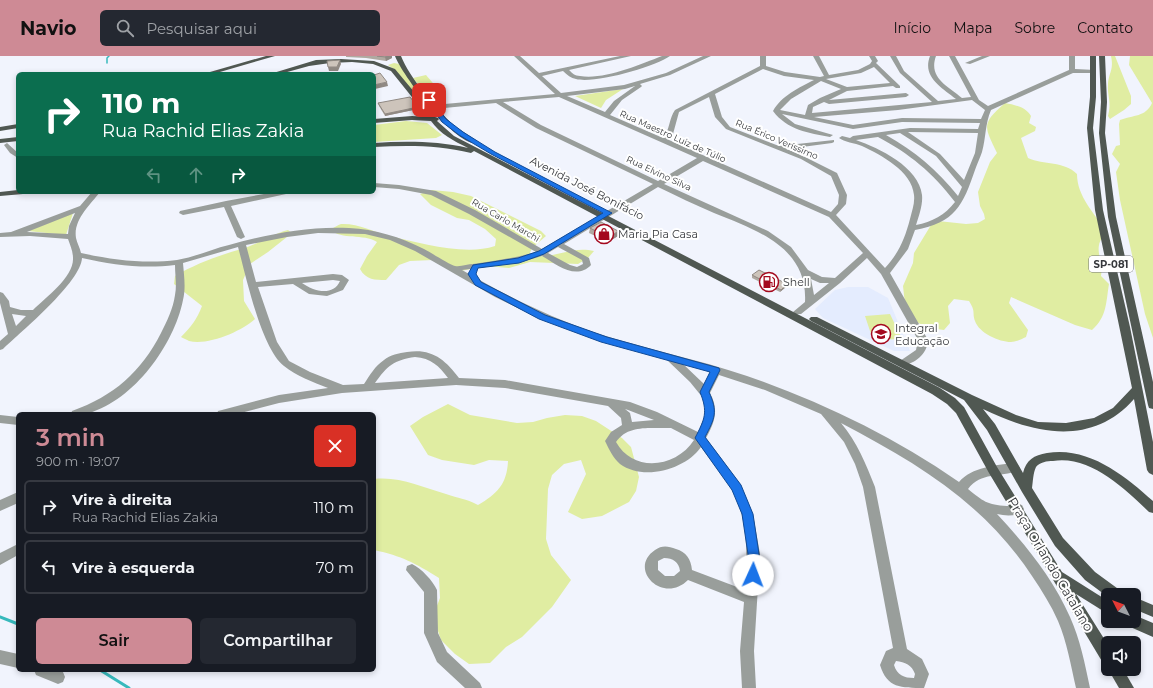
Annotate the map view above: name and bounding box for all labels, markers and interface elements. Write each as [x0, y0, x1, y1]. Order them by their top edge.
search box [100, 10, 380, 46]
text: Navio [20, 17, 76, 40]
icon: search [114, 17, 136, 39]
text: Pesquisar aqui [146, 19, 257, 38]
text: Início [893, 19, 931, 37]
text: Mapa [953, 19, 993, 37]
text: Sobre [1015, 19, 1055, 37]
text: Contato [1077, 19, 1133, 37]
pin [412, 83, 446, 117]
text: 110 m [102, 86, 180, 120]
icon: right [36, 88, 88, 140]
icon: arrive [418, 89, 440, 111]
street label: Rua Maestro Luiz de Túlio [618, 108, 728, 165]
street label: Rua Érico Veríssimo [734, 117, 820, 162]
text: Rua Rachid Elias Zakia [102, 120, 304, 142]
street label: Avenida José Bonifácio [528, 153, 646, 223]
street label: Rua Elvino Silva [625, 153, 693, 193]
icon: left [143, 164, 165, 186]
icon: ahead [185, 164, 207, 186]
icon: right [227, 164, 249, 186]
street label: Rua Carlo Marchi [470, 196, 542, 244]
shop icon: Maria Pia Casa [593, 223, 615, 245]
place label: Maria Pia Casa [618, 227, 698, 241]
road number: SP-081 [1089, 256, 1133, 272]
fuel station icon: Shell [758, 271, 780, 293]
place label: Shell [783, 275, 810, 289]
place label: Integral Educação [895, 321, 949, 348]
school or university icon: Integral Educação [870, 323, 892, 345]
text: 3 min [36, 423, 105, 452]
button: close [314, 425, 356, 467]
text: 900 m · 19:07 [36, 453, 120, 469]
text: Vire à direita [72, 490, 172, 509]
street label: Praça Orlando Catalano [1005, 494, 1097, 634]
icon: right [38, 496, 60, 518]
text: 110 m [313, 498, 354, 517]
text: Rua Rachid Elias Zakia [72, 509, 218, 525]
position arrow [732, 554, 774, 596]
icon: left [38, 556, 60, 578]
text: Vire à esquerda [72, 558, 195, 577]
text: 70 m [316, 558, 354, 577]
north arrow [1101, 588, 1141, 628]
map controls [1101, 588, 1141, 676]
button: Sair [36, 618, 192, 664]
button: Compartilhar [200, 618, 356, 664]
button: sound [1101, 636, 1141, 676]

